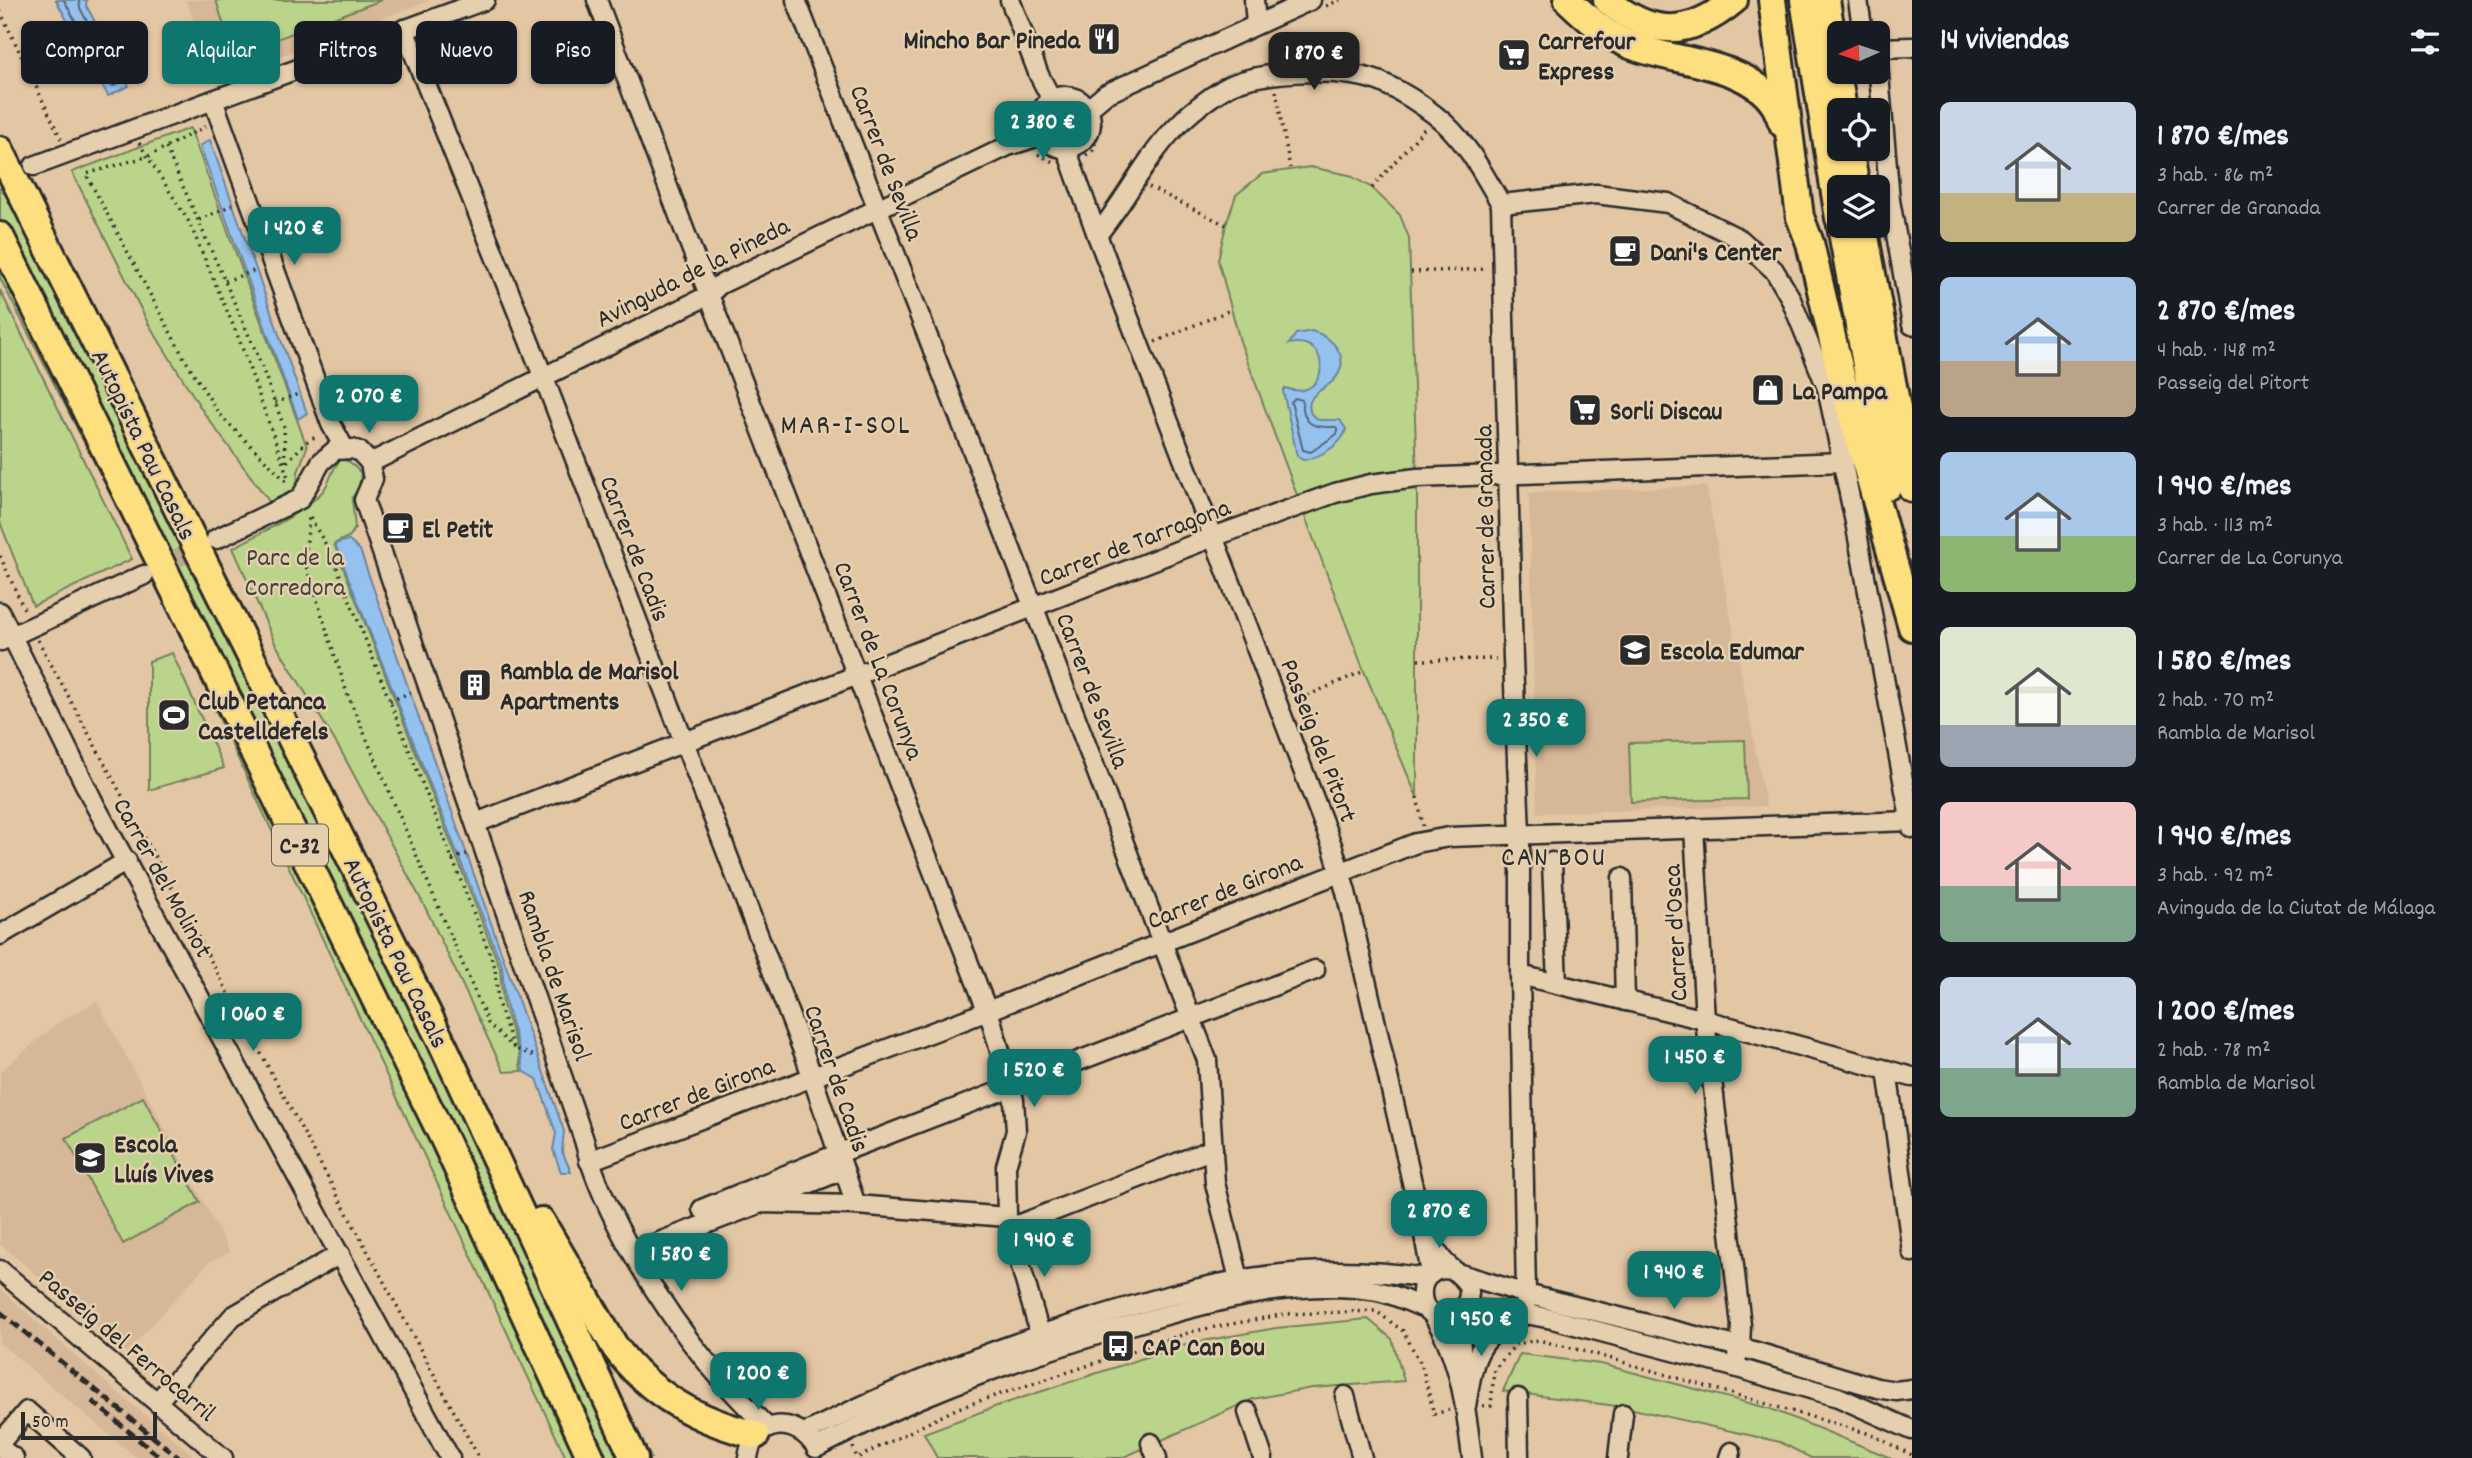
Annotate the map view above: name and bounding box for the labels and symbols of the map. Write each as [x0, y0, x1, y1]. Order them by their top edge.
restaurant icon: Mincho Bar Pineda [1085, 20, 1123, 58]
north arrow [1827, 21, 1890, 84]
place label: Mincho Bar Pineda [904, 24, 1081, 61]
place label: Carrefour Express [1538, 25, 1636, 92]
pin: 1 870 € [1249, 32, 1379, 92]
supermarket icon: Carrefour Express [1495, 36, 1533, 74]
street label: Carrer de Sevilla [838, 80, 932, 247]
pin: 2 380 € [978, 102, 1108, 161]
pin: 1 420 € [229, 208, 359, 267]
street label: Avinguda de la Pineda [590, 209, 798, 339]
cafe icon: Dani's Center [1606, 232, 1644, 270]
place label: Dani's Center [1650, 236, 1782, 273]
street label: Autopista Pau Casals [80, 344, 204, 547]
shop icon: La Pampa [1749, 371, 1787, 409]
place label: La Pampa [1792, 375, 1888, 412]
pin: 2 070 € [304, 376, 434, 435]
supermarket icon: Sorli Discau [1566, 391, 1604, 429]
place label: Sorli Discau [1610, 395, 1723, 432]
district label: MAR-I-SOL [780, 408, 912, 448]
street label: Carrer de Granada [1467, 424, 1508, 610]
street label: Carrer de Cadis [588, 471, 678, 628]
street label: Carrer de Tarragona [1034, 490, 1237, 598]
cafe icon: El Petit [379, 509, 417, 547]
place label: El Petit [422, 513, 494, 550]
park label: Parc de la Corredora [245, 541, 346, 608]
street label: Carrer de La Corunya [822, 557, 932, 767]
street label: Carrer de Sevilla [1044, 608, 1138, 775]
school or university icon: Escola Edumar [1616, 631, 1654, 669]
place label: Escola Edumar [1660, 635, 1804, 672]
street label: Passeig del Pitort [1269, 654, 1365, 829]
place label: Rambla de Marisol Apartments [500, 655, 679, 722]
building icon: Rambla de Marisol Apartments [456, 666, 494, 704]
place label: Club Petanca Castelldefels [198, 685, 329, 752]
sports icon: Club Petanca Castelldefels [155, 696, 193, 734]
pin: 2 350 € [1471, 700, 1601, 759]
street label: Carrer del Molinot [102, 792, 220, 966]
road number: C-32 [272, 824, 328, 866]
district label: CAN BOU [1501, 840, 1607, 880]
street label: Carrer de Girona [1142, 845, 1309, 941]
street label: Autopista Pau Casals [332, 852, 456, 1055]
street label: Carrer d'Osca [1655, 863, 1700, 1002]
street label: Rambla de Marisol [506, 886, 599, 1067]
pin: 1 060 € [188, 993, 318, 1053]
street label: Carrer de Cadis [792, 1000, 877, 1158]
pin: 1 450 € [1630, 1036, 1760, 1096]
street label: Carrer de Girona [614, 1049, 781, 1143]
pin: 1 520 € [969, 1050, 1099, 1109]
place label: Escola Lluís Vives [114, 1128, 214, 1195]
school or university icon: Escola Lluís Vives [71, 1139, 109, 1177]
pin: 2 870 € [1374, 1190, 1504, 1250]
pin: 1 940 € [979, 1220, 1109, 1279]
pin: 1 580 € [616, 1234, 746, 1293]
pin: 1 940 € [1609, 1252, 1739, 1311]
street label: Passeig del Ferrocarril [29, 1261, 223, 1432]
pin: 1 950 € [1416, 1298, 1546, 1358]
bus stop icon: CAP Can Bou [1099, 1327, 1137, 1365]
place label: CAP Can Bou [1142, 1331, 1265, 1368]
pin: 1 200 € [693, 1352, 823, 1412]
scale bar [21, 1409, 158, 1441]

